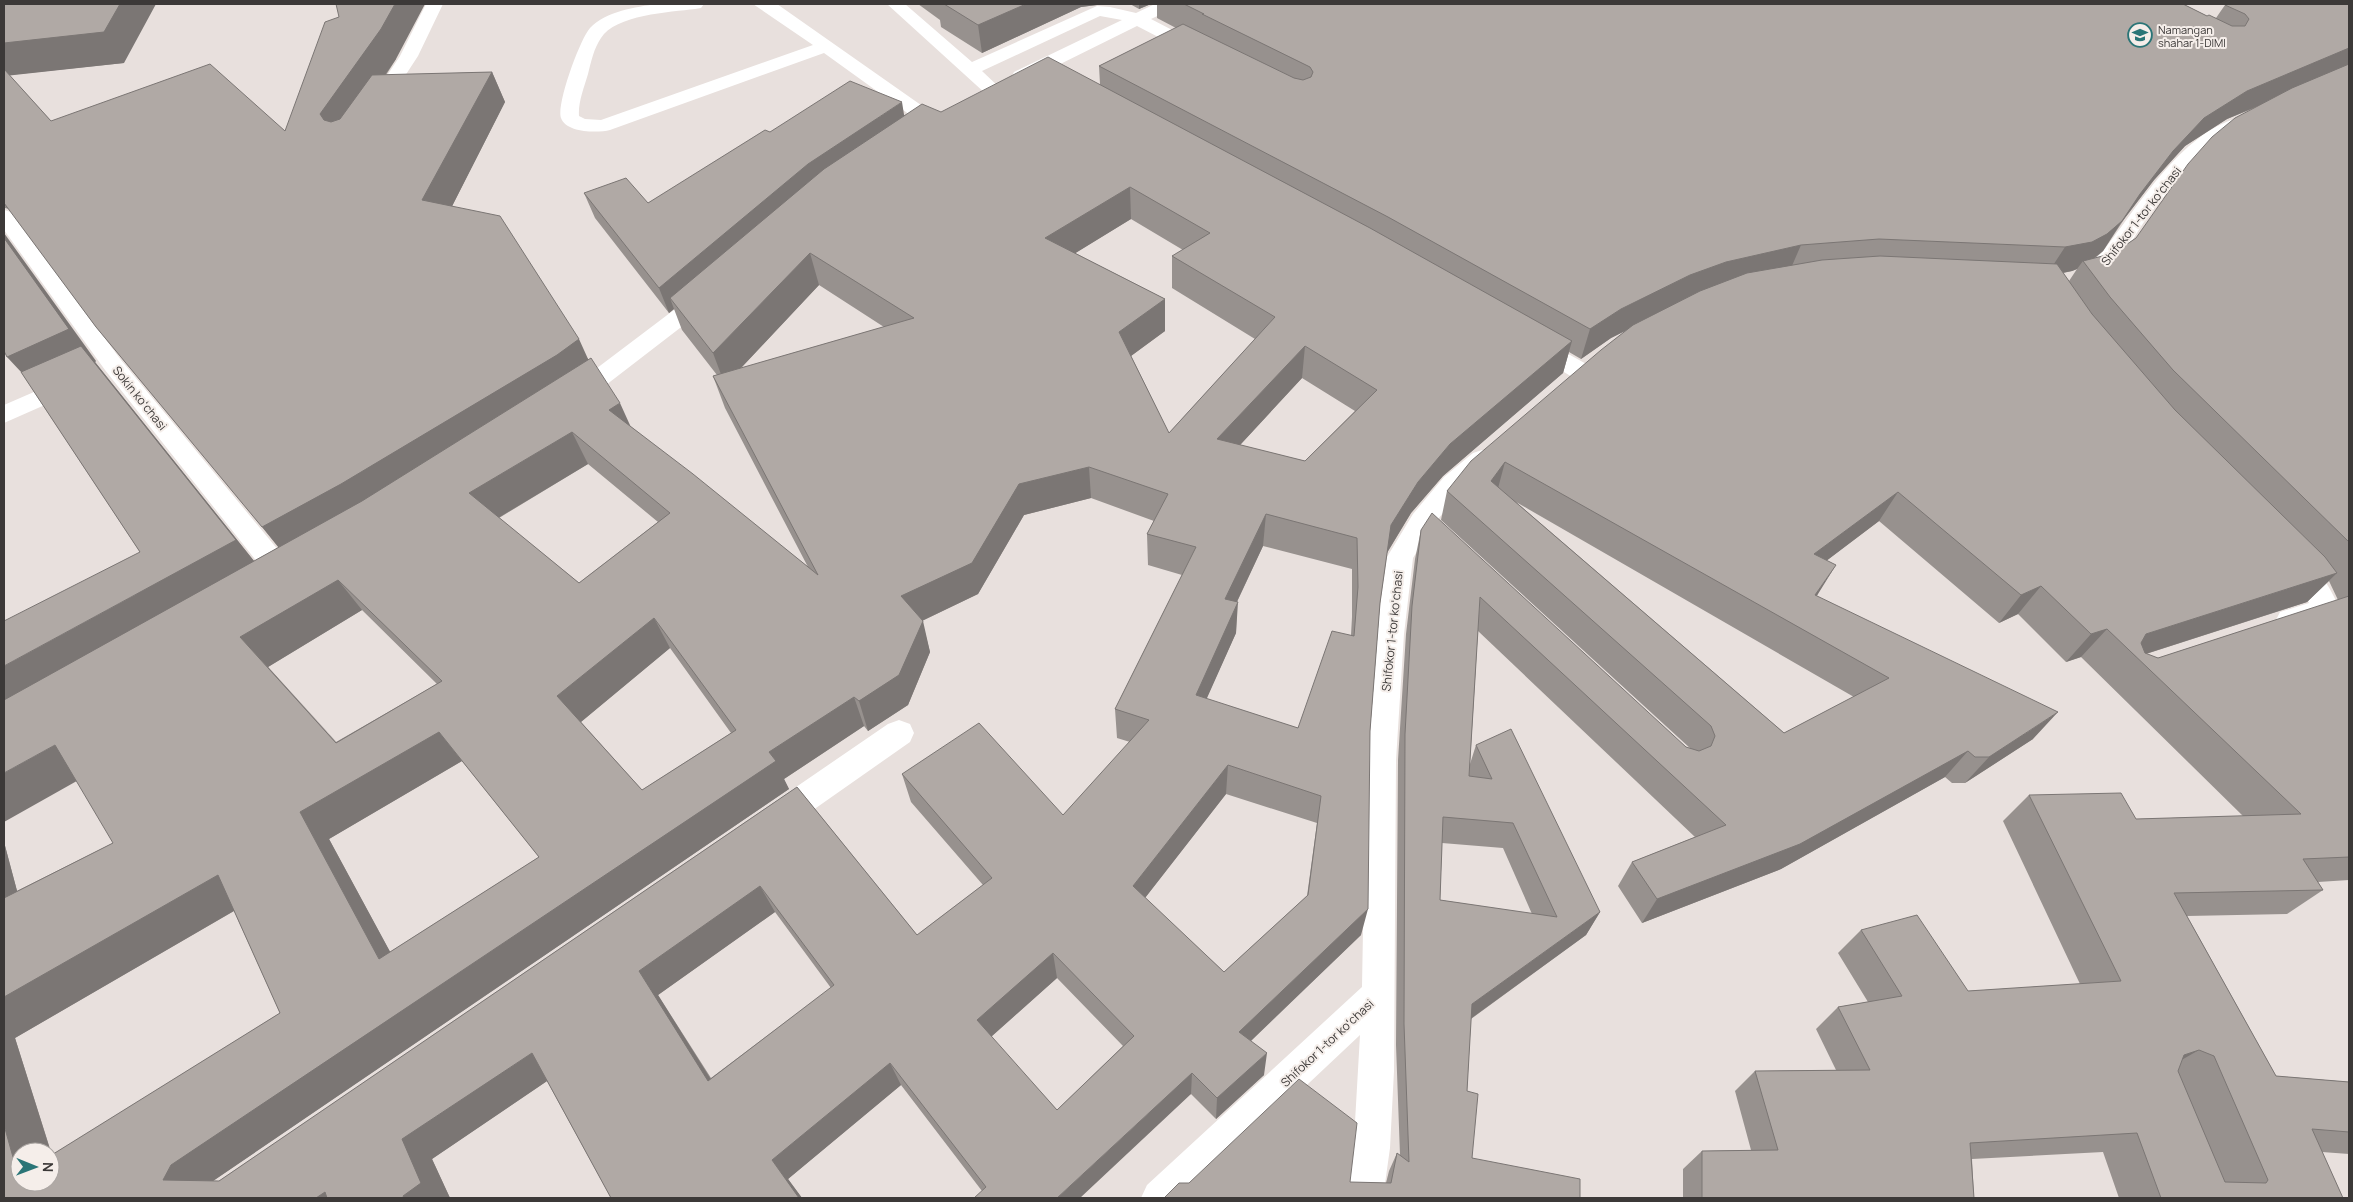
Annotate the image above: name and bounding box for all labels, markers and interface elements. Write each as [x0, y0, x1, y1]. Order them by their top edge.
school or university icon: Namangan shahar 1-DIMI [2127, 22, 2153, 48]
place label: Namangan shahar 1-DIMI [2158, 22, 2226, 50]
street label: Shifokor 1-tor koʻchasi [2097, 163, 2185, 269]
street label: Sokin koʻchasi [109, 362, 171, 434]
street label: Shifokor 1-tor koʻchasi [1377, 570, 1407, 692]
street label: Shifokor 1-tor koʻchasi [1277, 995, 1377, 1091]
north arrow [10, 1142, 60, 1192]
text: N [39, 1162, 58, 1172]

